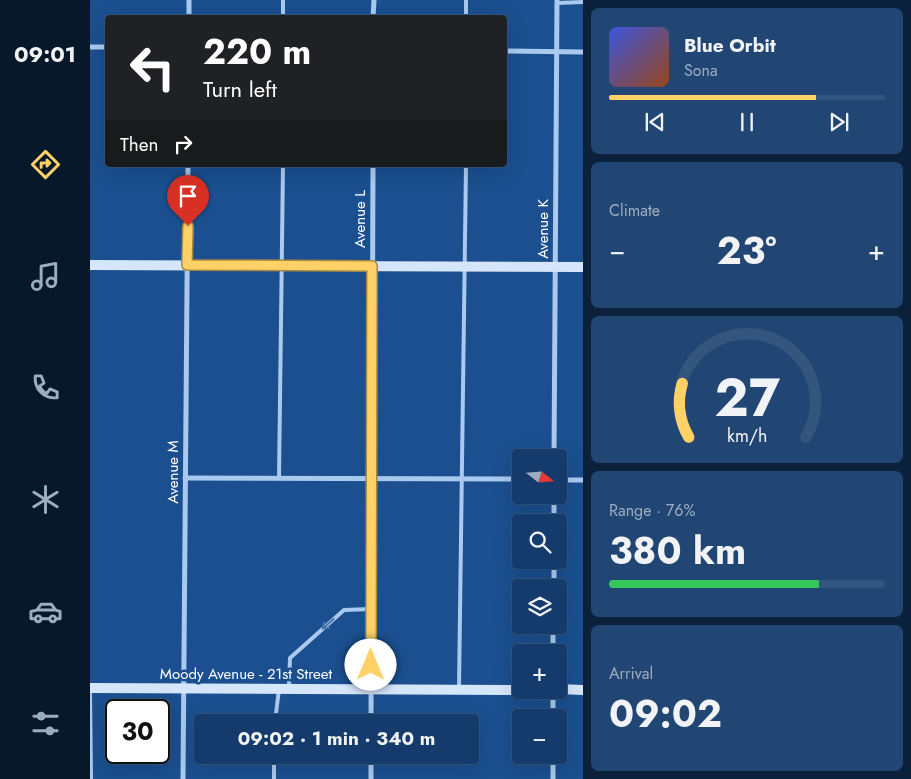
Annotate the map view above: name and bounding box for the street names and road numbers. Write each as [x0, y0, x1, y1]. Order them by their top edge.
street label: Avenue L [349, 190, 371, 248]
street label: Avenue K [532, 199, 554, 259]
street label: Avenue M [162, 440, 184, 504]
street label: Moody Avenue - 21st Street [160, 663, 333, 685]

